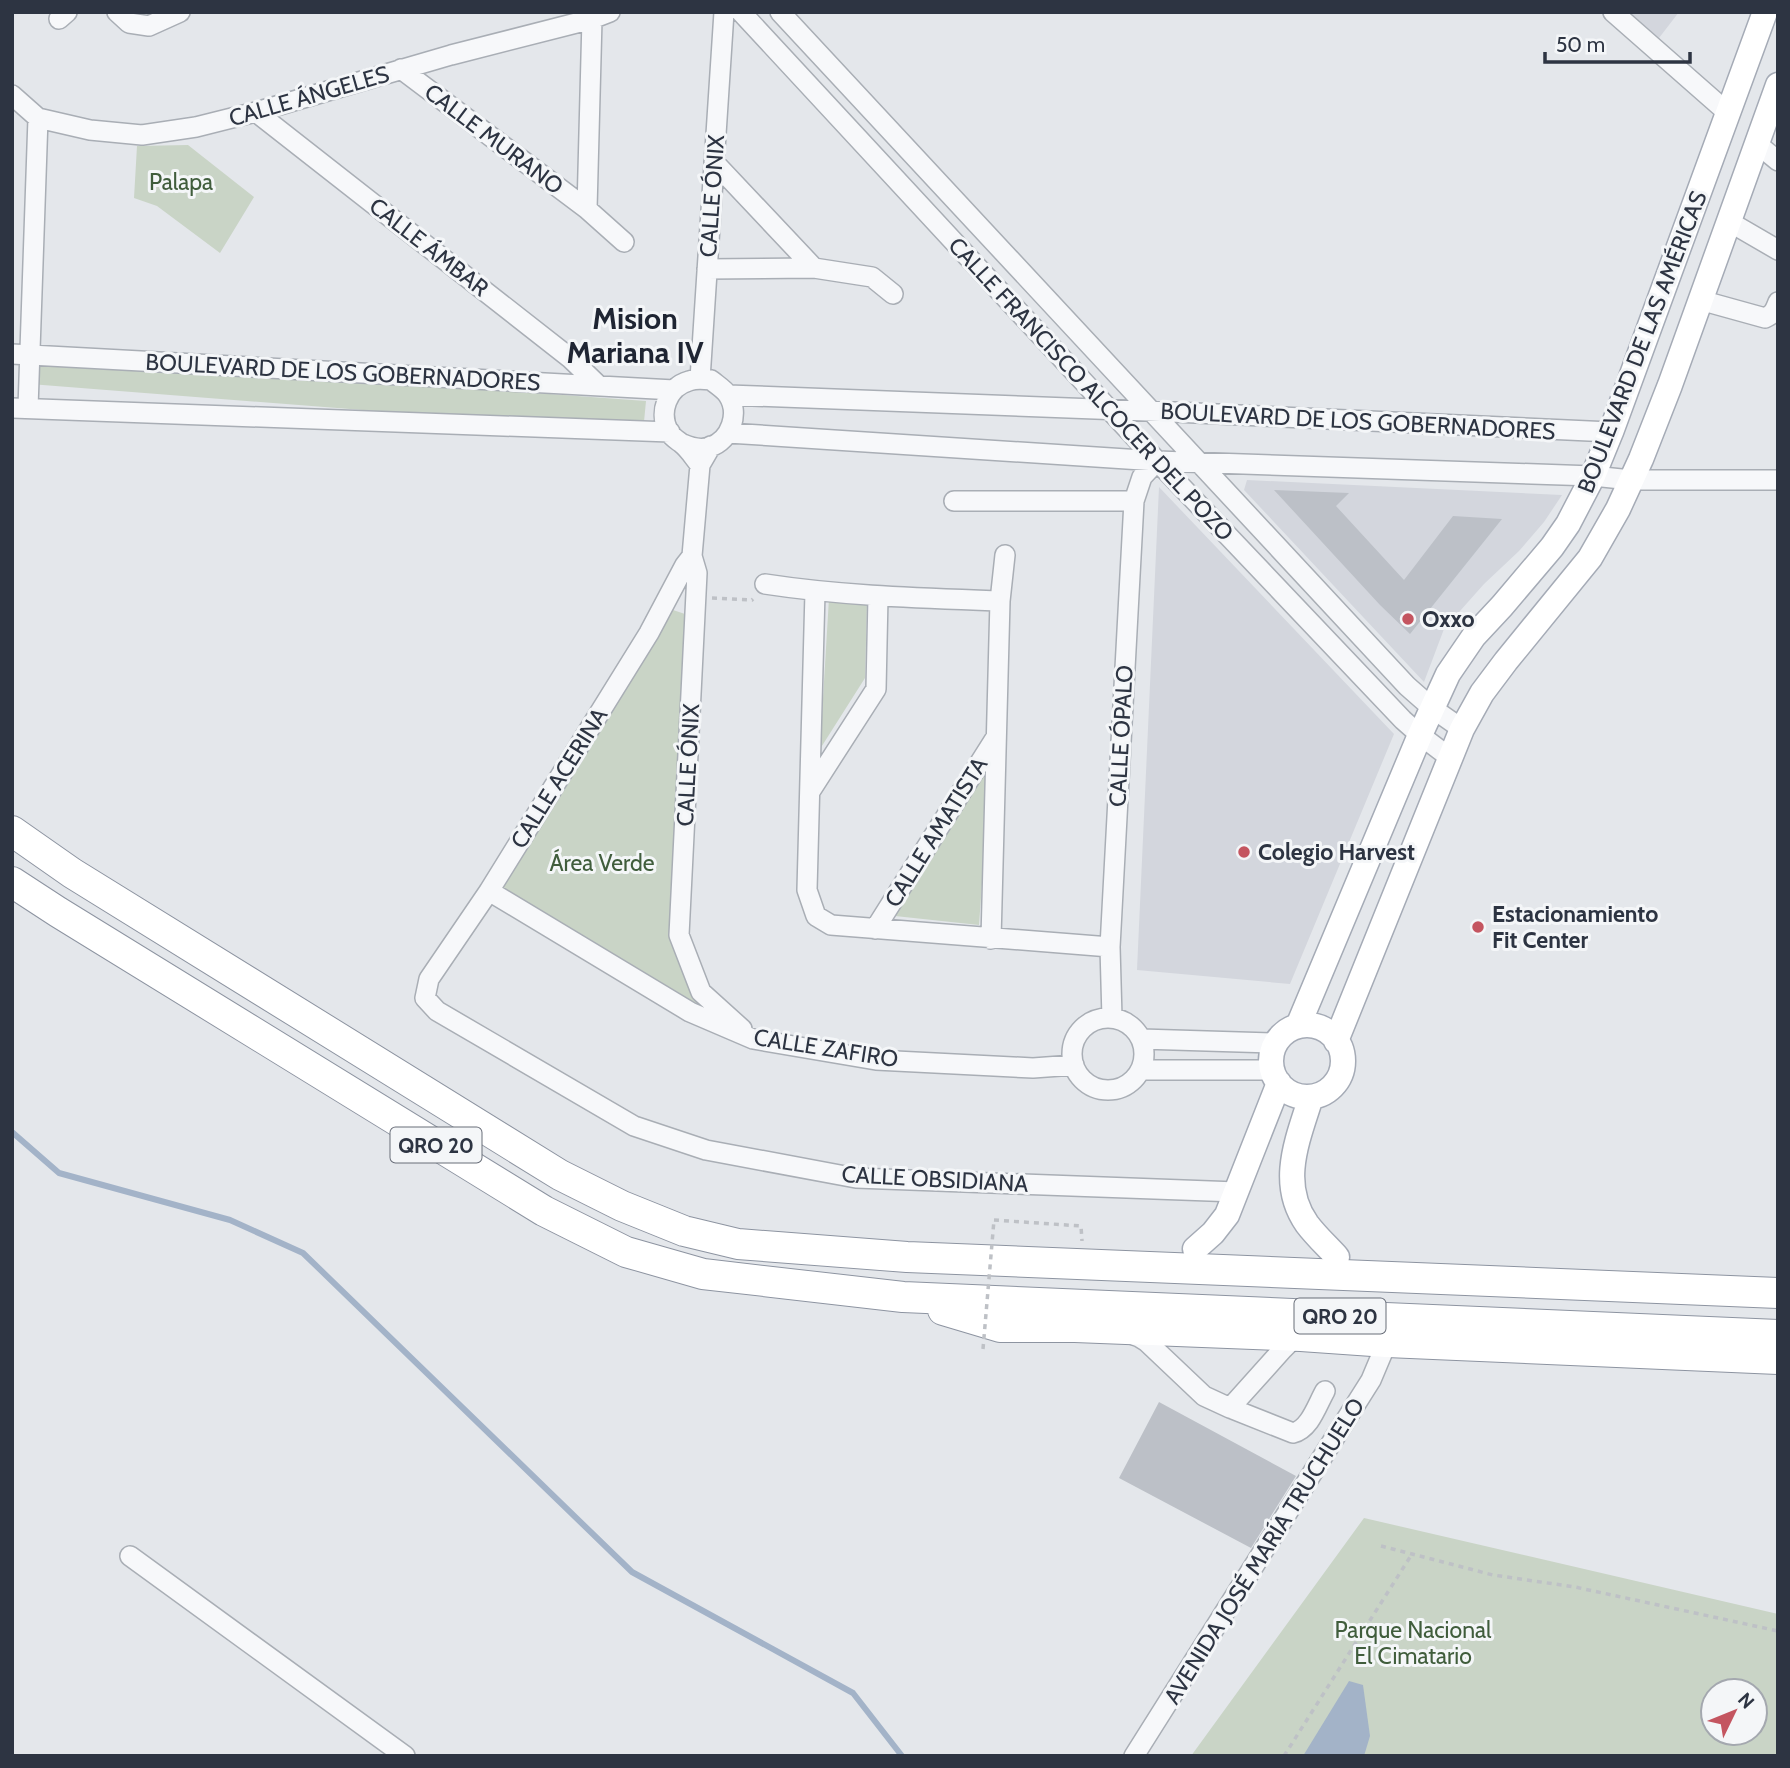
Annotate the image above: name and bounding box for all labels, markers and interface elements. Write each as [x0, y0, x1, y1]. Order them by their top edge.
scale bar [1545, 21, 1690, 65]
text: 50 m [1556, 32, 1605, 57]
street label: CALLE ÁNGELES [225, 59, 392, 132]
street label: CALLE MURANO [419, 78, 569, 200]
street label: CALLE ÓNIX [694, 133, 730, 258]
park label: Palapa [149, 168, 213, 196]
street label: BOULEVARD DE LAS AMÉRICAS [1570, 187, 1713, 497]
street label: CALLE ÁMBAR [364, 191, 495, 302]
street label: CALLE FRANCISCO ALCOCER DEL POZO [943, 231, 1239, 547]
district label: Mision Mariana IV [566, 300, 704, 371]
street label: BOULEVARD DE LOS GOBERNADORES [145, 348, 541, 396]
street label: BOULEVARD DE LOS GOBERNADORES [1160, 397, 1556, 445]
place label: Oxxo [1422, 605, 1475, 633]
marker: Oxxo [1400, 611, 1416, 627]
street label: CALLE ÓPALO [1103, 664, 1139, 808]
street label: CALLE ACERINA [505, 703, 613, 853]
street label: CALLE ÓNIX [671, 703, 705, 827]
street label: CALLE AMATISTA [879, 752, 993, 912]
place label: Colegio Harvest [1258, 838, 1415, 866]
marker: Colegio Harvest [1236, 844, 1252, 860]
park label: Área Verde [549, 848, 655, 877]
place label: Estacionamiento Fit Center [1492, 900, 1658, 954]
marker: Estacionamiento Fit Center [1470, 919, 1486, 935]
street label: CALLE ZAFIRO [752, 1023, 900, 1073]
road number: QRO 20 [390, 1128, 481, 1162]
street label: CALLE OBSIDIANA [841, 1160, 1029, 1198]
road number: QRO 20 [1294, 1298, 1386, 1334]
street label: AVENIDA JOSÉ MARÍA TRUCHUELO [1157, 1392, 1370, 1709]
park label: Parque Nacional El Cimatario [1335, 1616, 1492, 1670]
north arrow [1699, 1677, 1769, 1747]
text: N [1733, 1688, 1759, 1714]

